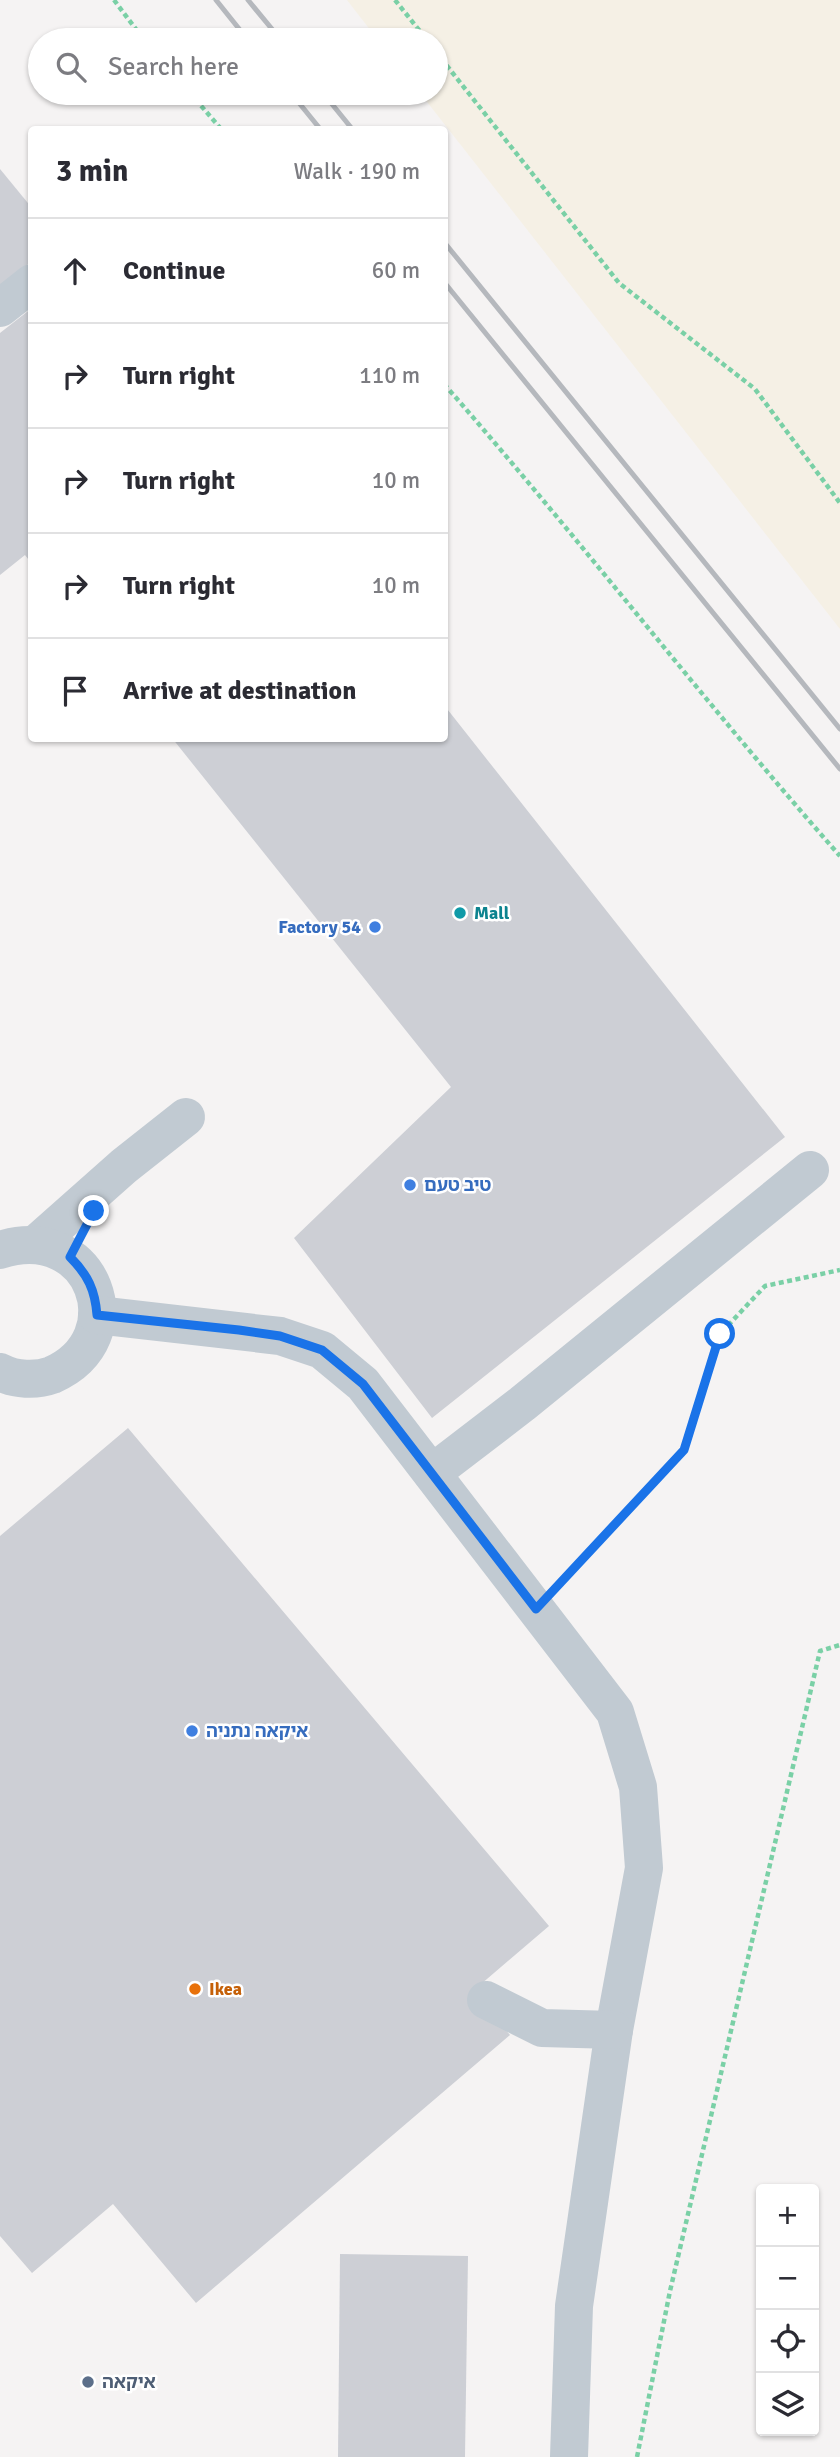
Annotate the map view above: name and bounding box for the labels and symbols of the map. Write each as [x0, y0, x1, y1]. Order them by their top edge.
place label: Mall [474, 902, 510, 924]
marker: Mall [452, 905, 468, 921]
place label: Factory 54 [278, 916, 361, 938]
marker: Factory 54 [367, 919, 383, 935]
place label: טיב טעם [424, 1174, 491, 1196]
marker: טיב טעם [402, 1177, 418, 1193]
route end [78, 1195, 109, 1226]
route start [704, 1318, 735, 1349]
place label: איקאה נתניה [206, 1720, 308, 1742]
marker: איקאה נתניה [184, 1723, 200, 1739]
place label: Ikea [209, 1978, 242, 2000]
marker: Ikea [187, 1981, 203, 1997]
place label: איקאה [102, 2371, 156, 2393]
marker: איקאה [80, 2374, 96, 2390]

